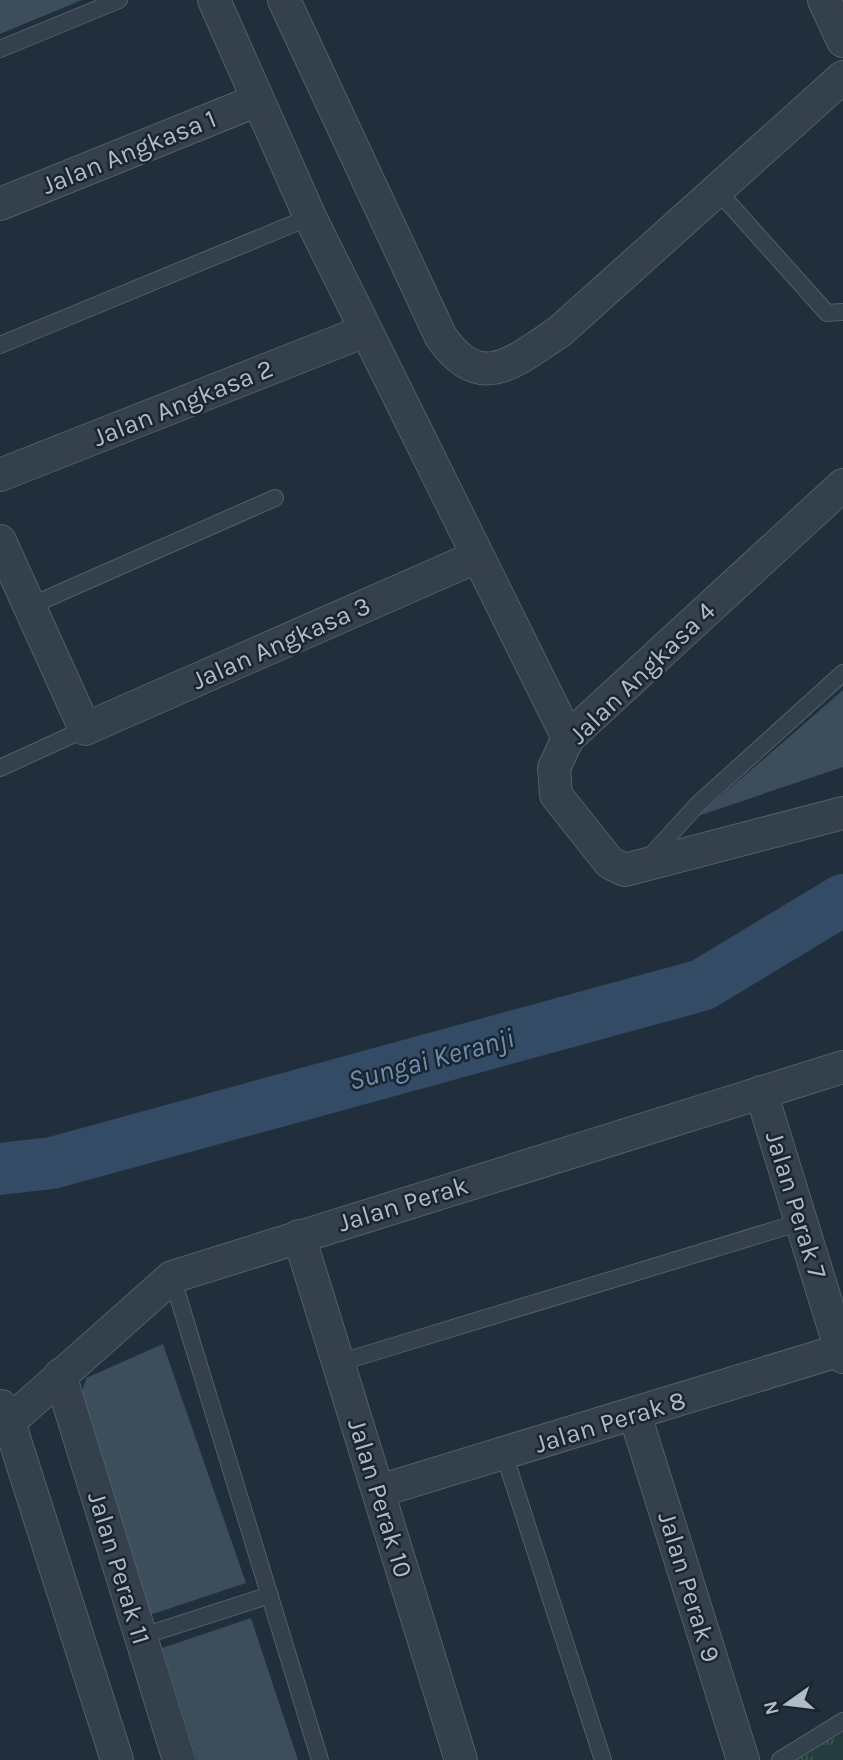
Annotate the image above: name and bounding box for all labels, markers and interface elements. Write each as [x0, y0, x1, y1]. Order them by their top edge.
street label: Jalan Angkasa 1 [37, 103, 221, 201]
street label: Jalan Angkasa 2 [88, 353, 278, 453]
street label: Jalan Angkasa 3 [187, 590, 375, 696]
street label: Jalan Angkasa 4 [562, 595, 722, 751]
water label: Sungai Keranji [345, 1021, 517, 1097]
street label: Jalan Perak 7 [759, 1127, 833, 1283]
street label: Jalan Perak [334, 1170, 472, 1238]
street label: Jalan Perak 8 [531, 1384, 689, 1460]
street label: Jalan Perak 10 [341, 1415, 419, 1581]
street label: Jalan Perak 11 [81, 1488, 157, 1648]
street label: Jalan Perak 9 [651, 1508, 727, 1666]
north arrow [752, 1669, 822, 1739]
text: N [759, 1699, 784, 1717]

